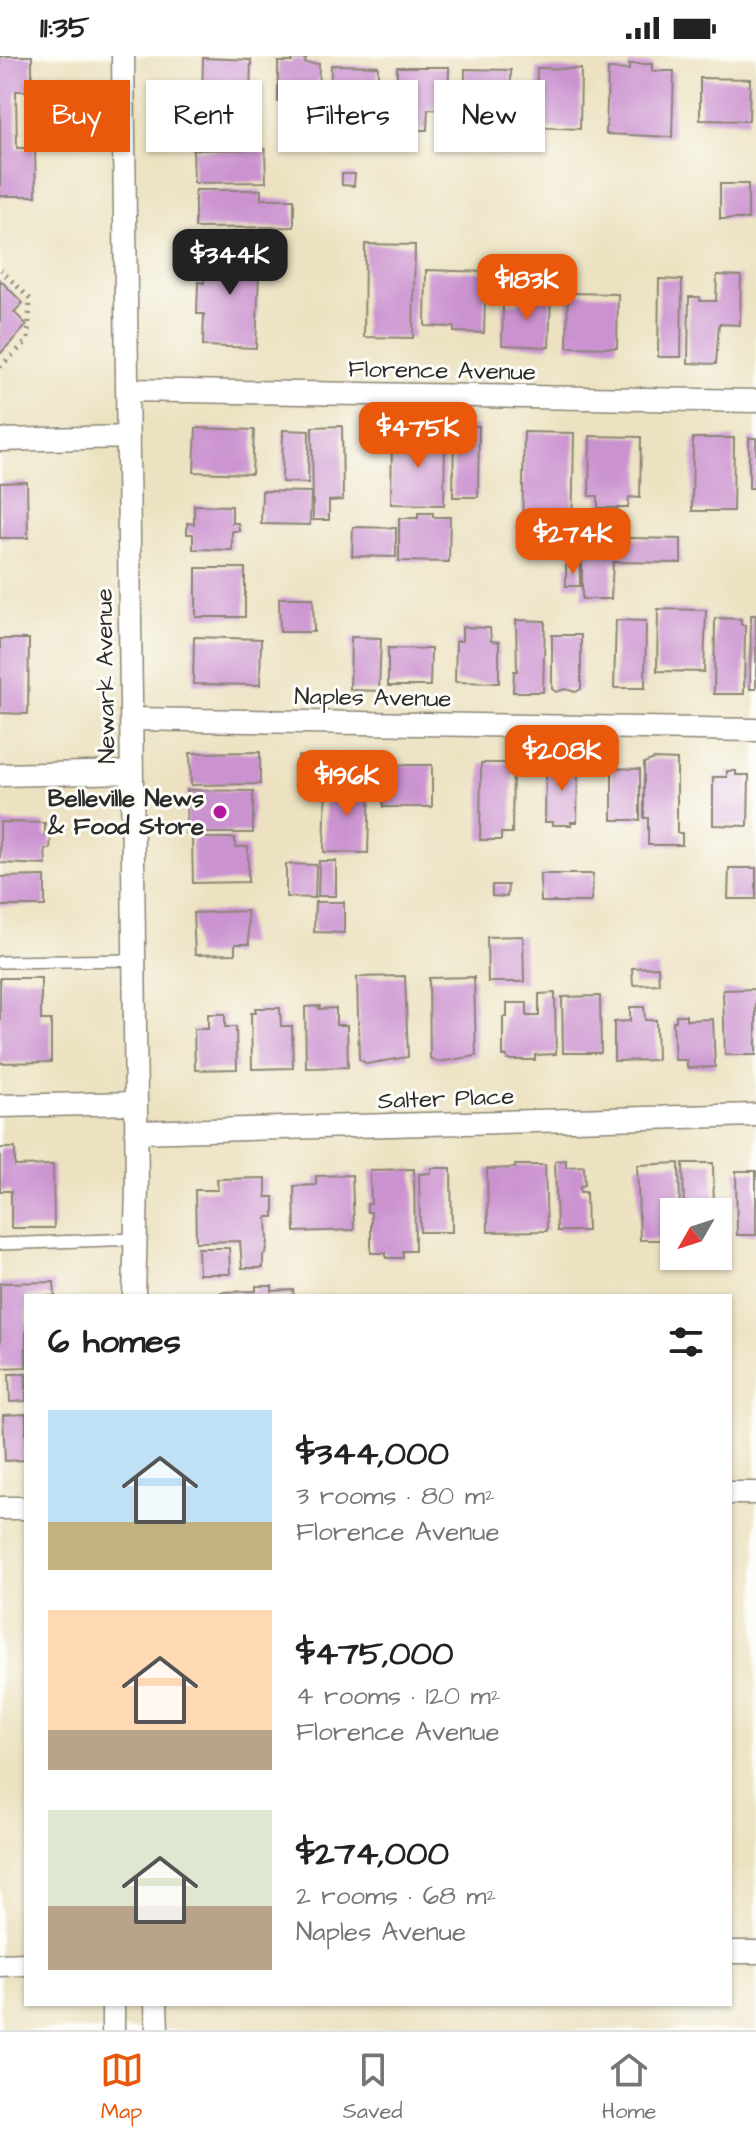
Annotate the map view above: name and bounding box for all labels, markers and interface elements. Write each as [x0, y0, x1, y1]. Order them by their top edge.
text: 11:35 [40, 7, 89, 49]
chip: Buy [24, 80, 130, 152]
chip: Rent [146, 80, 262, 152]
chip: Filters [278, 80, 418, 152]
chip: New [434, 80, 545, 152]
pin: $344K [174, 229, 286, 297]
text: $344K [191, 237, 269, 273]
pin: $183K [471, 254, 583, 322]
text: $183K [495, 262, 559, 298]
street label: Florence Avenue [348, 352, 536, 390]
pin: $475K [362, 402, 474, 470]
text: $475K [377, 410, 459, 446]
pin: $274K [517, 508, 629, 576]
text: $274K [534, 516, 612, 552]
street label: Newark Avenue [87, 588, 125, 764]
street label: Naples Avenue [294, 680, 452, 716]
pin: $208K [506, 725, 618, 793]
text: $208K [523, 733, 601, 769]
pin: $196K [291, 750, 403, 818]
text: $196K [315, 758, 379, 794]
place label: Belleville News & Food Store [47, 782, 204, 844]
marker: Belleville News & Food Store [211, 803, 229, 821]
street label: Salter Place [377, 1080, 515, 1118]
north arrow [660, 1198, 732, 1270]
map controls [660, 1198, 732, 1270]
text: 6 homes [48, 1318, 181, 1366]
icon: filters [664, 1320, 708, 1364]
text: $344,000 [296, 1430, 449, 1478]
icon: home [112, 1442, 208, 1538]
text: 3 rooms · 80 m² [296, 1478, 495, 1514]
text: Florence Avenue [296, 1514, 500, 1550]
text: $475,000 [296, 1630, 453, 1678]
icon: home [112, 1642, 208, 1738]
text: 4 rooms · 120 m² [296, 1678, 500, 1714]
text: Florence Avenue [296, 1714, 500, 1750]
text: $274,000 [296, 1830, 449, 1878]
icon: home [112, 1842, 208, 1938]
text: 2 rooms · 68 m² [296, 1878, 496, 1914]
text: Naples Avenue [296, 1914, 466, 1950]
tab: Map [100, 2048, 144, 2127]
tab: Saved [343, 2048, 403, 2127]
tab: Home [602, 2048, 656, 2127]

